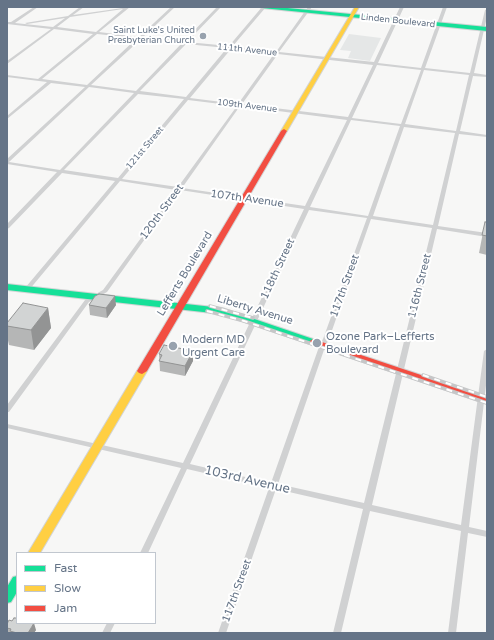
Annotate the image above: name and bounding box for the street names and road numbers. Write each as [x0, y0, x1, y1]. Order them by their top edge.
street label: Linden Boulevard [360, 12, 436, 30]
street label: 111th Avenue [216, 41, 278, 59]
street label: 109th Avenue [216, 97, 278, 115]
street label: 121st Street [124, 124, 166, 172]
street label: 120th Street [137, 181, 187, 243]
street label: 107th Avenue [210, 187, 284, 211]
street label: Lefferts Boulevard [155, 229, 215, 319]
street label: 118th Street [258, 236, 298, 302]
street label: 116th Street [406, 252, 434, 320]
street label: 117th Street [328, 253, 362, 319]
street label: Liberty Avenue [215, 292, 295, 328]
street label: 103rd Avenue [203, 463, 291, 497]
street label: 117th Street [220, 558, 254, 624]

